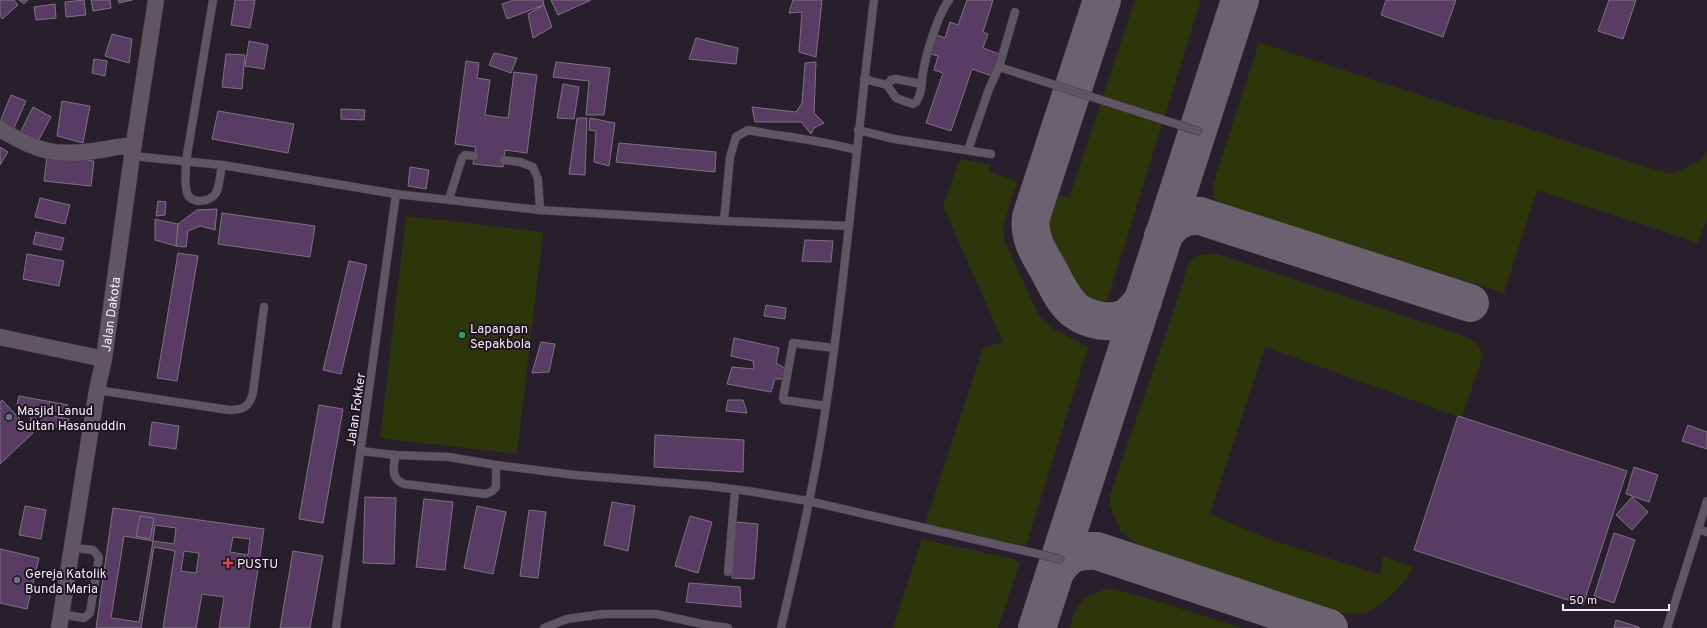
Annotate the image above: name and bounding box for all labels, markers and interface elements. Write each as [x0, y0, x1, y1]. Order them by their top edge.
street label: Jalan Dakota [99, 276, 125, 353]
place label: Lapangan Sepakbola [470, 322, 531, 353]
marker: Lapangan Sepakbola [457, 330, 467, 340]
street label: Jalan Fokker [344, 372, 370, 447]
place label: Masjid Lanud Sultan Hasanuddin [17, 404, 126, 435]
marker: Masjid Lanud Sultan Hasanuddin [4, 412, 14, 422]
marker: PUSTU [222, 557, 234, 569]
place label: PUSTU [237, 557, 278, 573]
place label: Gereja Katolik Bunda Maria [25, 567, 107, 598]
marker: Gereja Katolik Bunda Maria [12, 575, 22, 585]
scale bar [1563, 586, 1669, 612]
text: 50 m [1569, 593, 1597, 609]

